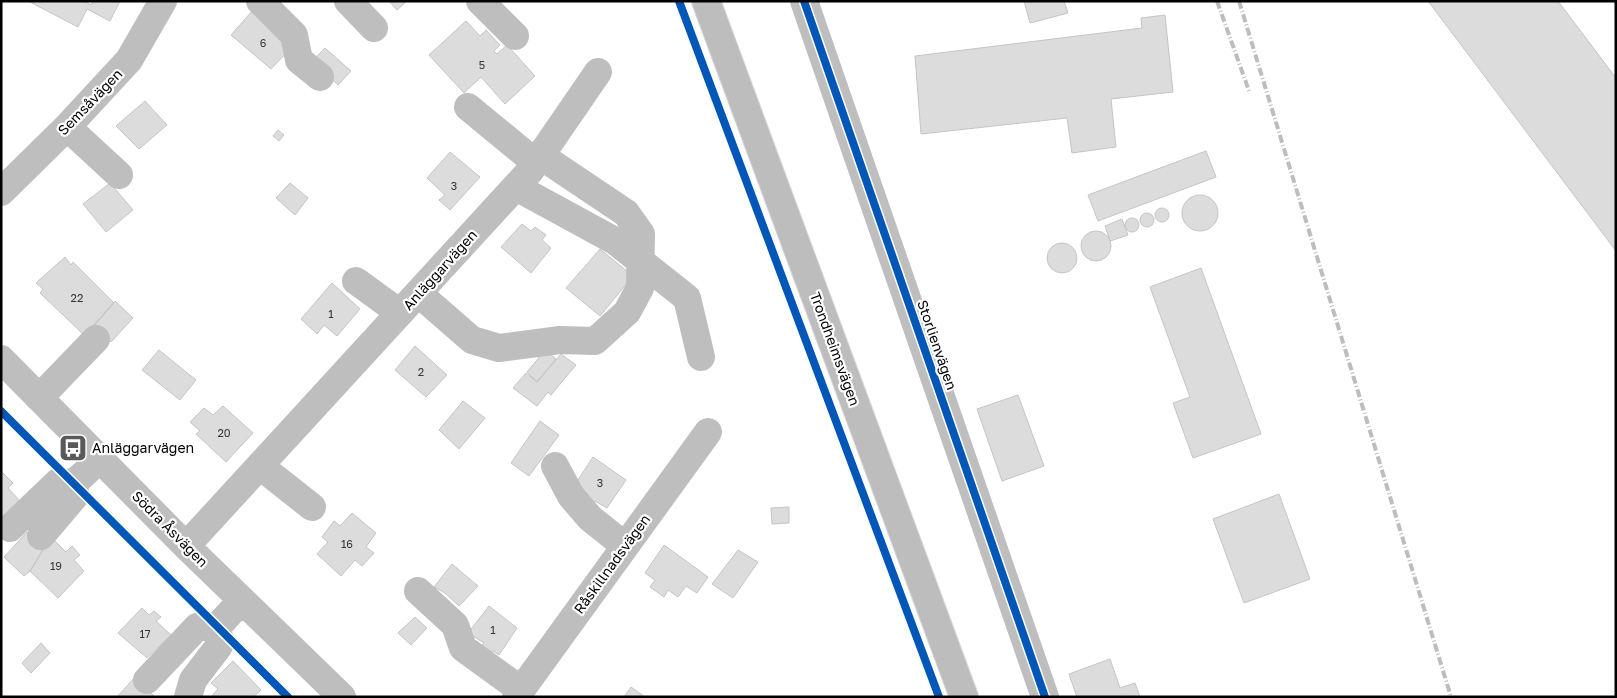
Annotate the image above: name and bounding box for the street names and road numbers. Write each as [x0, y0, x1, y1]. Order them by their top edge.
street label: Semsåvägen [54, 65, 125, 138]
street label: Anläggarvägen [399, 226, 480, 313]
street label: Trondheimsvägen [807, 290, 864, 408]
street label: Storlienvägen [914, 298, 961, 392]
street label: Södra Åsvägen [129, 487, 212, 570]
street label: Råskillnadsvägen [570, 511, 653, 617]

